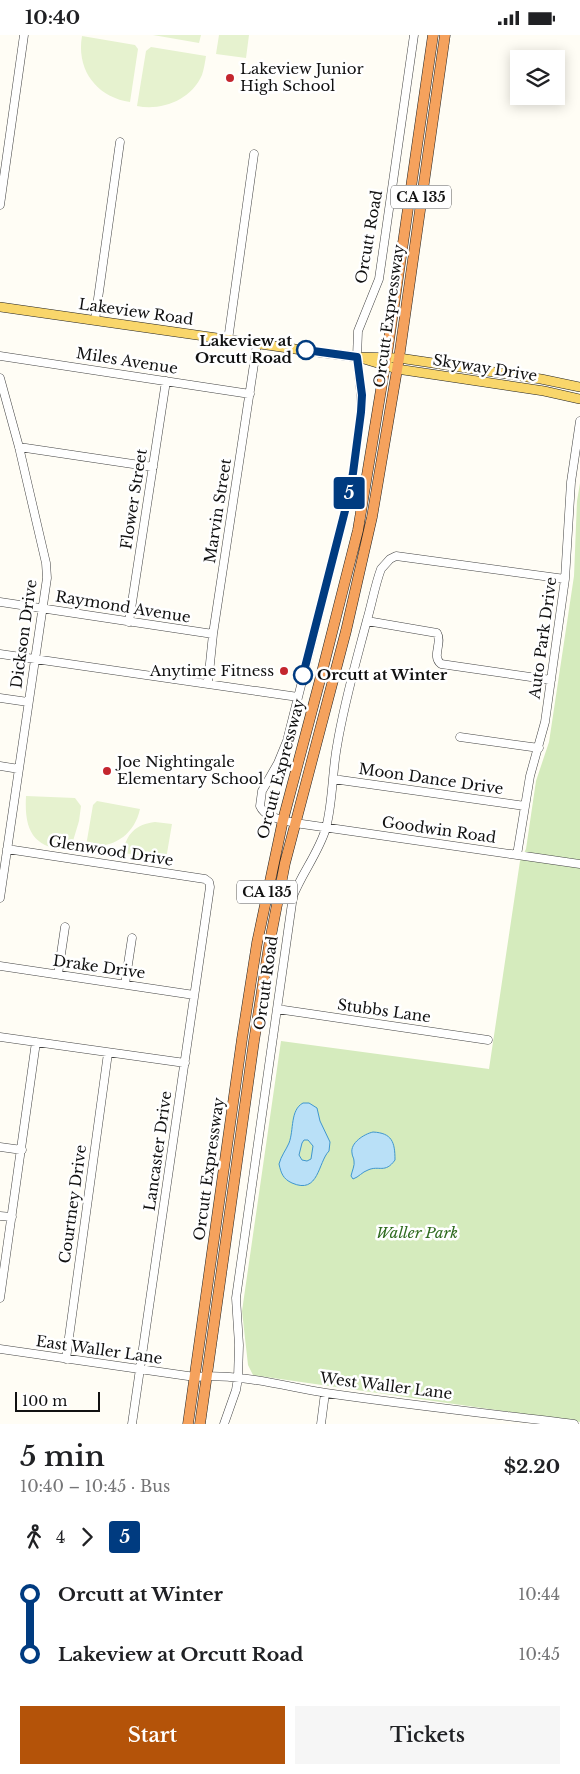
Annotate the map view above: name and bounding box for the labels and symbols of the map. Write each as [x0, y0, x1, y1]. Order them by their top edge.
place label: Lakeview Junior High School [240, 59, 365, 95]
marker: Lakeview Junior High School [224, 72, 236, 84]
road number: CA 135 [391, 185, 451, 208]
street label: Orcutt Road [351, 189, 386, 285]
street label: Orcutt Expressway [369, 243, 408, 389]
street label: Lakeview Road [78, 294, 195, 329]
place label: Lakeview at Orcutt Road [195, 331, 293, 367]
marker: Lakeview at Orcutt Road [296, 340, 316, 360]
street label: Miles Avenue [75, 343, 179, 378]
street label: Skyway Drive [432, 350, 539, 385]
street label: Flower Street [116, 447, 151, 551]
street label: Marvin Street [200, 457, 235, 565]
line badge: 5 [333, 477, 365, 509]
street label: Auto Park Drive [524, 576, 560, 701]
street label: Dickson Drive [6, 578, 41, 690]
street label: Raymond Avenue [54, 586, 192, 627]
place label: Anytime Fitness [149, 661, 274, 680]
marker: Anytime Fitness [278, 665, 290, 677]
marker: Orcutt at Winter [293, 665, 313, 685]
place label: Orcutt at Winter [317, 665, 448, 684]
street label: Orcutt Expressway [253, 696, 308, 841]
place label: Joe Nightingale Elementary School [115, 752, 264, 788]
street label: Moon Dance Drive [358, 759, 505, 798]
marker: Joe Nightingale Elementary School [101, 765, 113, 777]
street label: Goodwin Road [381, 812, 497, 847]
street label: Glenwood Drive [47, 831, 175, 870]
road number: CA 135 [237, 881, 297, 904]
street label: Orcutt Road [249, 935, 282, 1031]
street label: Drake Drive [52, 951, 147, 982]
street label: Stubbs Lane [336, 995, 432, 1026]
street label: Lancaster Drive [140, 1090, 175, 1212]
street label: Orcutt Expressway [189, 1096, 228, 1242]
street label: Courtney Drive [55, 1143, 90, 1265]
park label: Waller Park [376, 1223, 458, 1242]
street label: East Waller Lane [35, 1331, 164, 1368]
street label: West Waller Lane [318, 1368, 453, 1403]
scale bar [15, 1389, 100, 1412]

